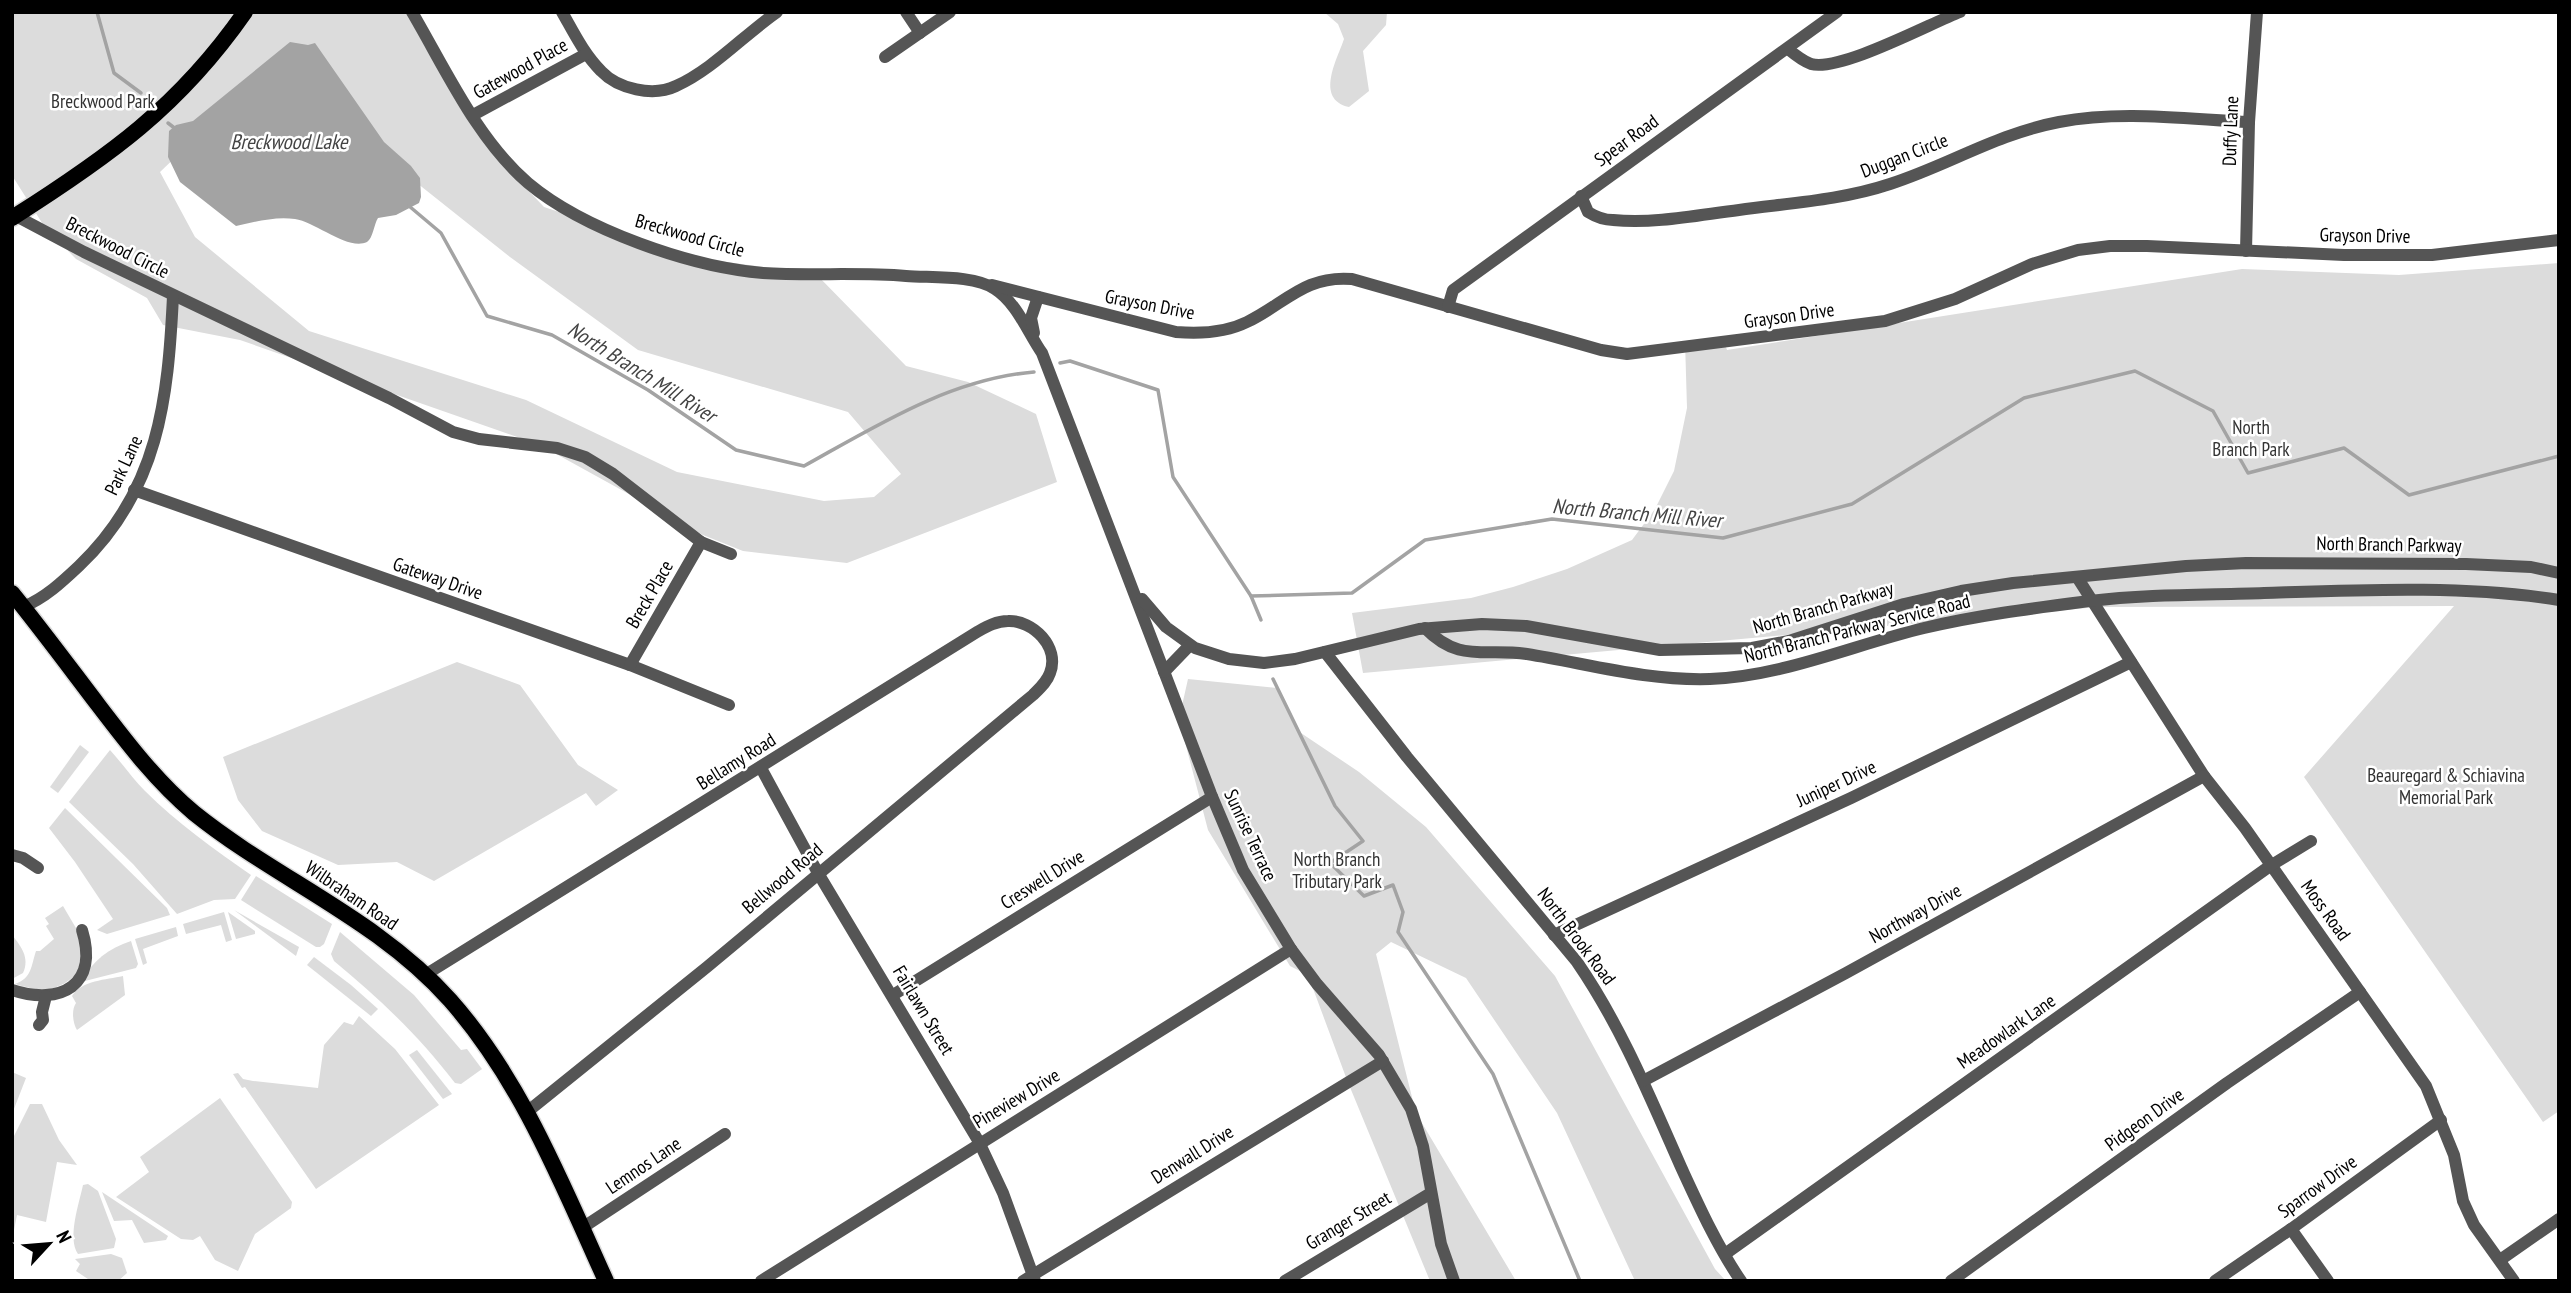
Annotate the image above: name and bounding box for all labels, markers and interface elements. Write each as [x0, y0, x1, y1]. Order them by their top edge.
street label: Gatewood Place [469, 32, 572, 104]
park label: Breckwood Park [51, 89, 156, 113]
street label: Duffy Lane [2217, 95, 2243, 166]
street label: Spear Road [1589, 109, 1663, 171]
street label: Duggan Circle [1857, 127, 1951, 183]
water label: Breckwood Lake [230, 128, 349, 155]
street label: Breckwood Circle [632, 208, 748, 262]
street label: Breckwood Circle [62, 211, 174, 283]
street label: Grayson Drive [2319, 222, 2411, 248]
street label: Grayson Drive [1103, 284, 1197, 324]
street label: Grayson Drive [1742, 297, 1836, 333]
water label: North Branch Mill River [563, 316, 724, 430]
park label: North Branch Park [2212, 415, 2290, 461]
street label: Park Lane [99, 431, 147, 499]
water label: North Branch Mill River [1551, 492, 1726, 534]
street label: North Branch Parkway [2316, 531, 2463, 557]
street label: Gateway Drive [390, 551, 486, 605]
street label: Breck Place [620, 556, 678, 632]
street label: North Branch Parkway [1750, 575, 1897, 639]
street label: North Branch Parkway Service Road [1742, 588, 1972, 668]
street label: Bellamy Road [692, 727, 780, 795]
street label: Juniper Drive [1791, 754, 1880, 812]
park label: Beauregard & Schiavina Memorial Park [2367, 763, 2525, 809]
street label: Sunrise Terrace [1219, 785, 1283, 885]
street label: Bellwood Road [737, 837, 827, 919]
street label: Creswell Drive [996, 844, 1088, 914]
park label: North Branch Tributary Park [1292, 847, 1382, 893]
street label: Wilbraham Road [301, 855, 403, 935]
street label: Moss Road [2296, 875, 2356, 945]
street label: Northway Drive [1865, 878, 1965, 948]
street label: North Brook Road [1533, 883, 1621, 989]
street label: Fairlawn Street [888, 961, 960, 1060]
street label: Meadowlark Lane [1952, 988, 2060, 1074]
street label: Pineview Drive [968, 1063, 1064, 1133]
street label: Pidgeon Drive [2100, 1082, 2188, 1156]
street label: Denwall Drive [1146, 1119, 1238, 1189]
street label: Lemnos Lane [601, 1131, 685, 1199]
street label: Sparrow Drive [2273, 1149, 2361, 1223]
street label: Granger Street [1301, 1185, 1396, 1255]
north arrow [14, 1209, 84, 1279]
text: N [51, 1227, 77, 1246]

